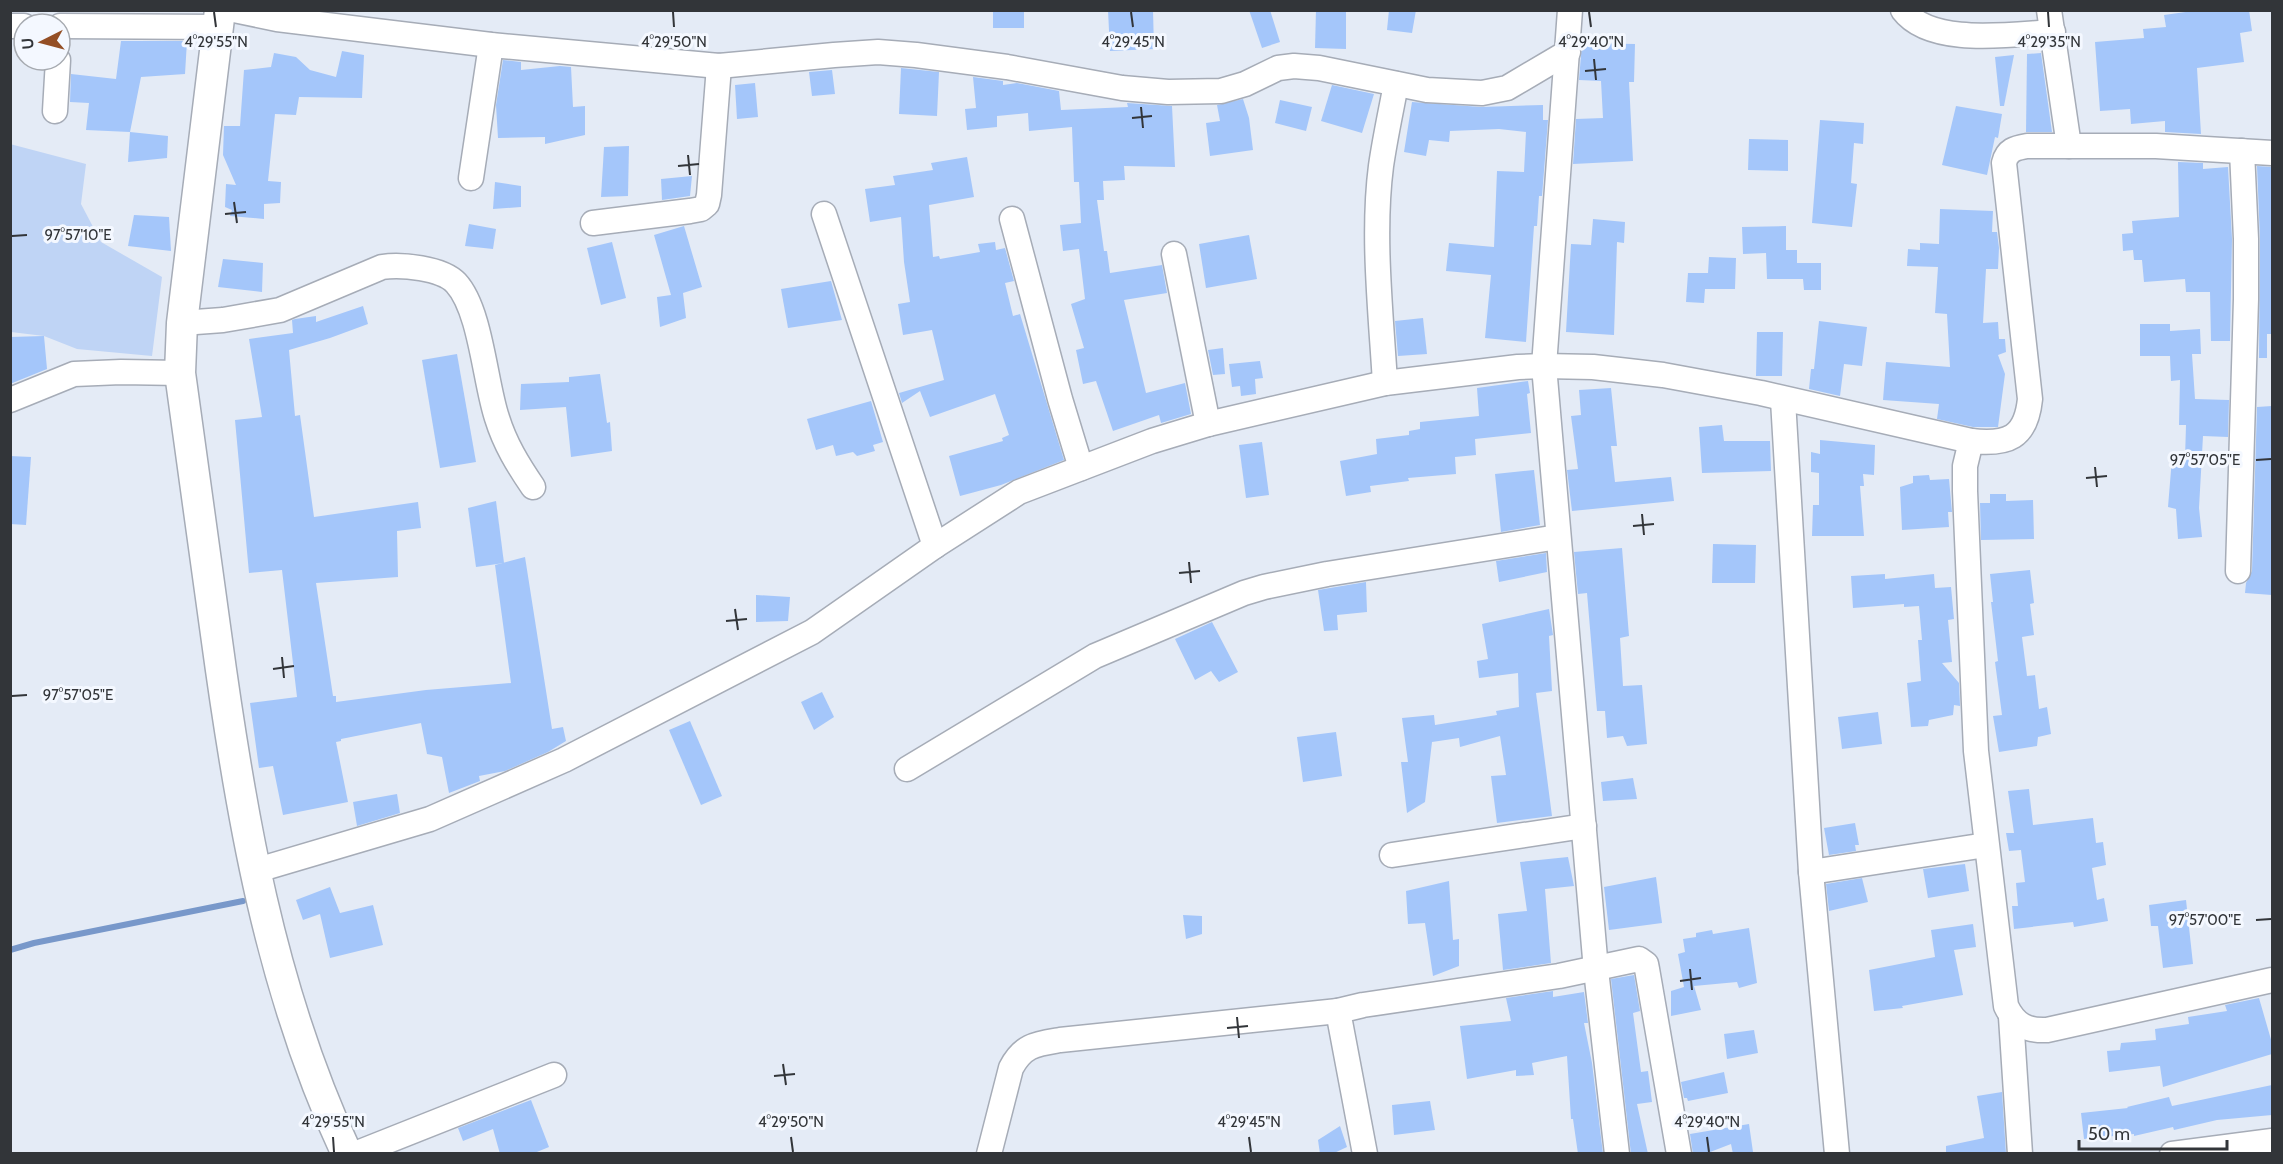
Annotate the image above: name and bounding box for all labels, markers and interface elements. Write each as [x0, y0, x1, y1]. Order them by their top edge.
north arrow [12, 12, 72, 72]
text: 4°29'55"N [184, 33, 248, 51]
text: 4°29'50"N [641, 33, 707, 51]
text: 4°29'45"N [1101, 33, 1165, 51]
text: 4°29'40"N [1558, 33, 1624, 51]
text: 4°29'35"N [2017, 33, 2081, 51]
text: U [18, 37, 38, 50]
text: 97°57'10"E [44, 226, 112, 244]
text: 97°57'05"E [2170, 451, 2240, 469]
text: 97°57'05"E [43, 686, 113, 704]
text: 97°57'00"E [2169, 911, 2241, 929]
text: 4°29'55"N [301, 1113, 365, 1131]
text: 4°29'50"N [758, 1113, 824, 1131]
text: 4°29'45"N [1217, 1113, 1281, 1131]
text: 4°29'40"N [1674, 1113, 1740, 1131]
scale bar [2079, 1113, 2228, 1151]
text: 50 m [2088, 1123, 2130, 1145]

